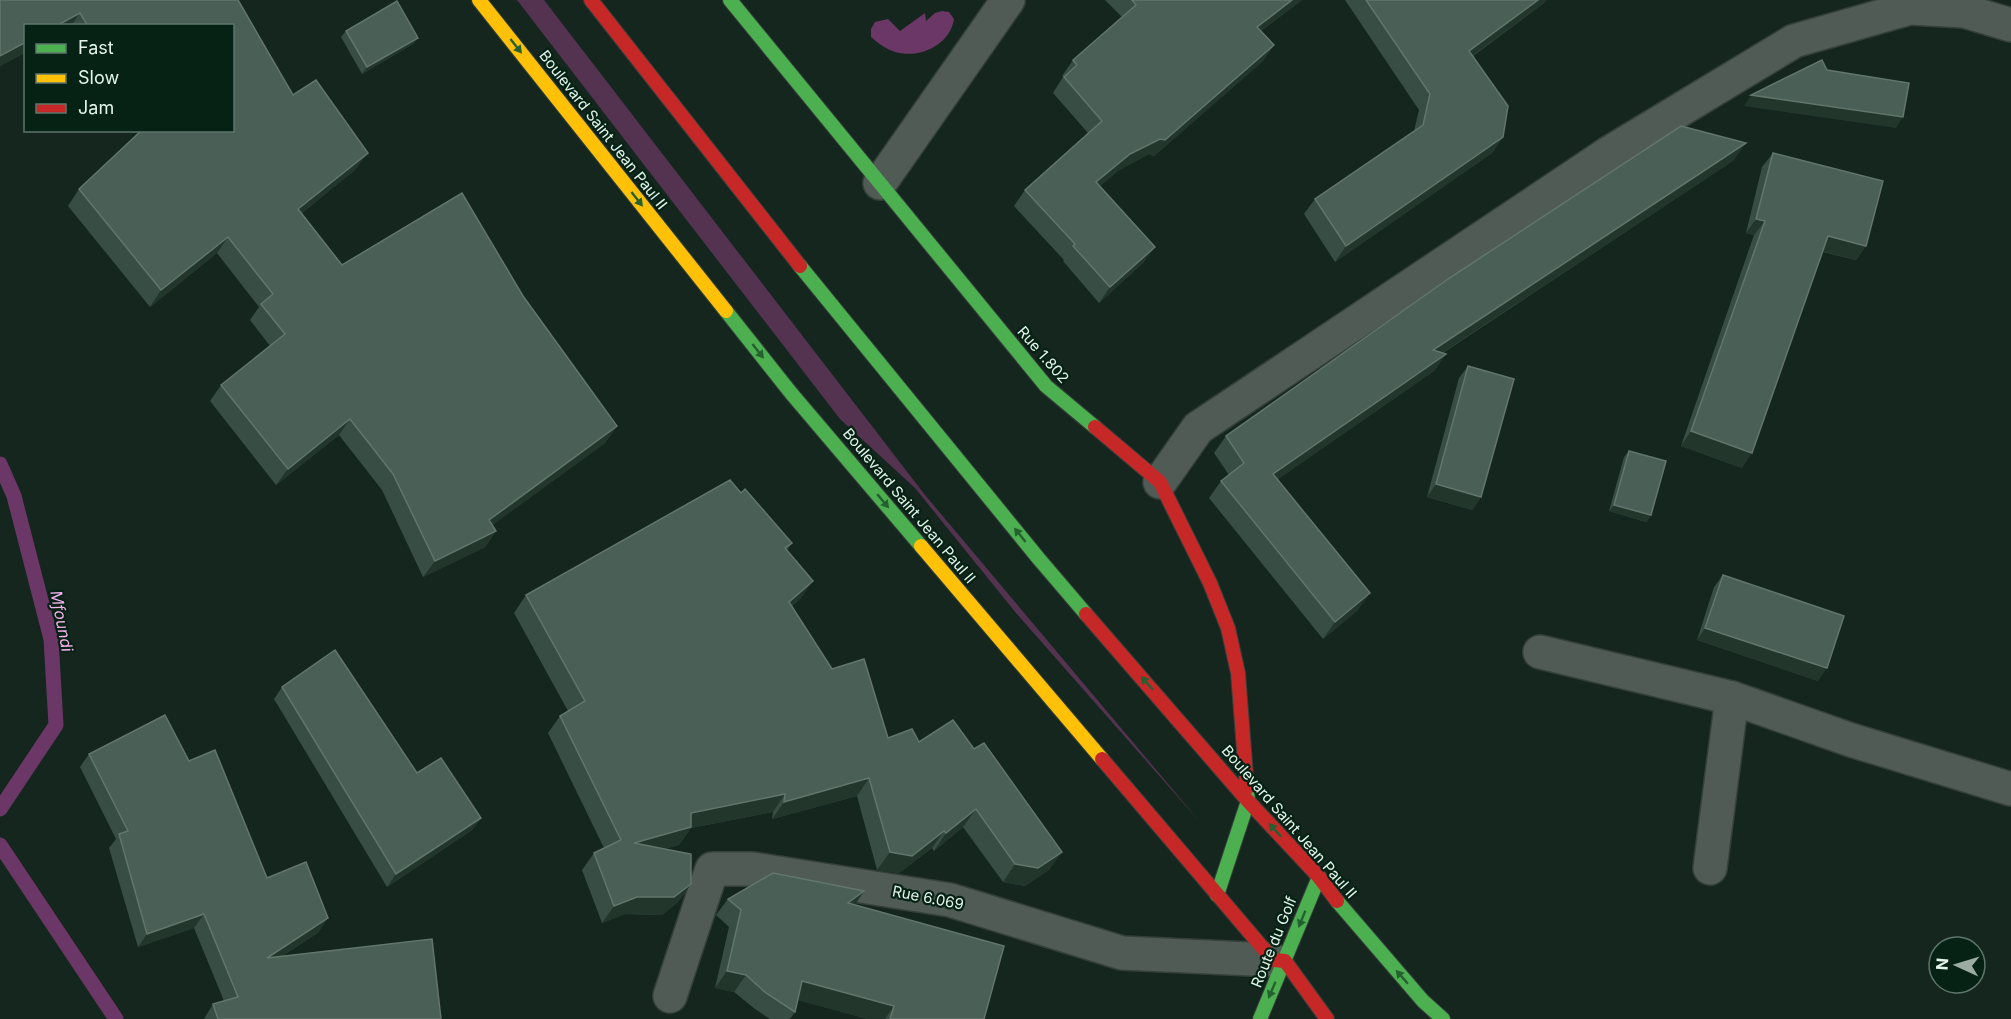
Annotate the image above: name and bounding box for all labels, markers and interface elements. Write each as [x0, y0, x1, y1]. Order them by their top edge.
legend [24, 24, 234, 132]
text: Fast [78, 37, 114, 58]
one-way arrow [509, 38, 522, 54]
street label: Boulevard Saint Jean Paul II [535, 46, 671, 213]
text: Slow [78, 67, 119, 88]
text: Jam [78, 97, 114, 118]
one-way arrow [630, 191, 642, 206]
street label: Rue 1.802 [1013, 322, 1073, 387]
one-way arrow [752, 344, 764, 359]
street label: Boulevard Saint Jean Paul II [839, 424, 980, 587]
one-way arrow [876, 493, 889, 508]
one-way arrow [1013, 527, 1026, 543]
water label: Mfoundi [46, 589, 78, 655]
one-way arrow [1140, 675, 1153, 691]
street label: Boulevard Saint Jean Paul II [1218, 741, 1361, 902]
one-way arrow [1268, 822, 1282, 837]
street label: Rue 6.069 [891, 881, 965, 914]
street label: Route du Golf [1247, 893, 1301, 990]
one-way arrow [1296, 910, 1306, 928]
north arrow [1927, 935, 1987, 995]
text: N [1932, 957, 1952, 971]
one-way arrow [1396, 969, 1409, 985]
one-way arrow [1267, 981, 1277, 999]

